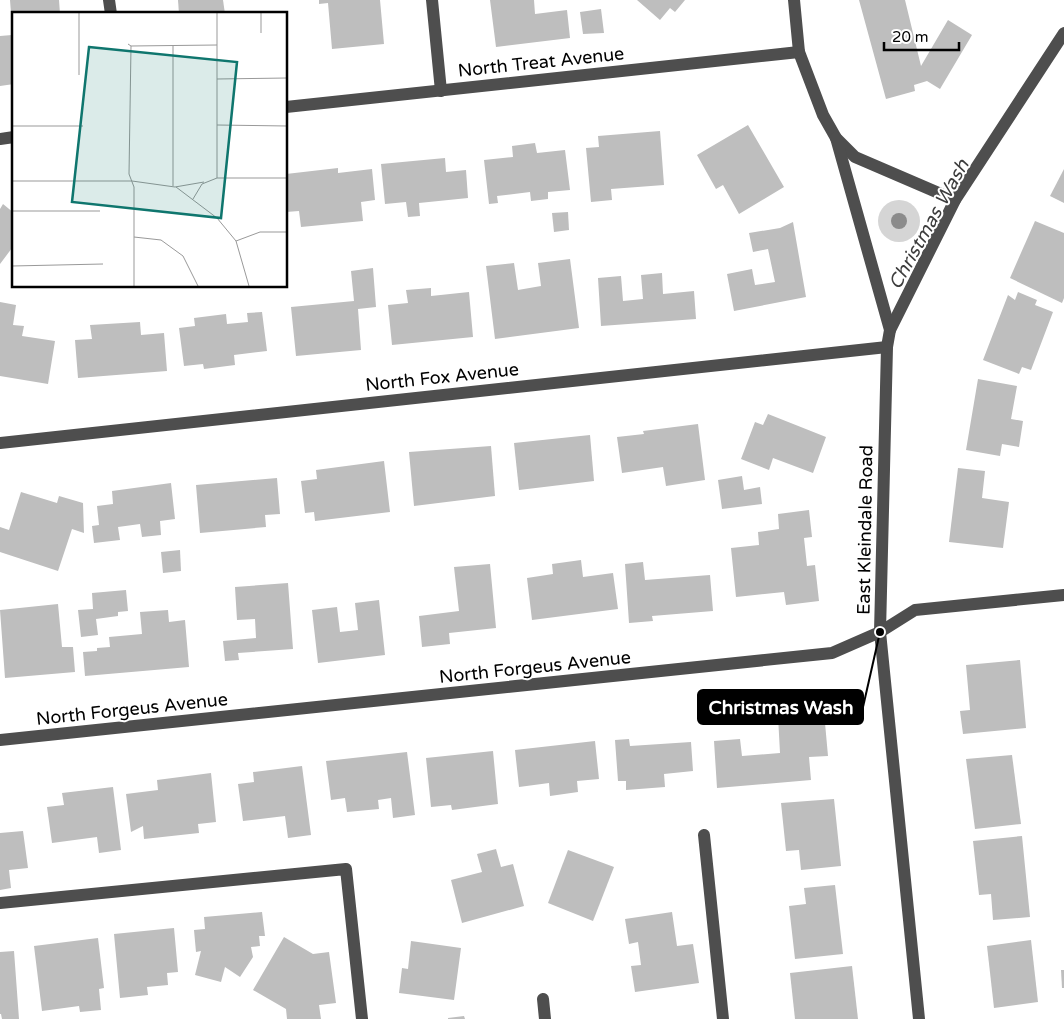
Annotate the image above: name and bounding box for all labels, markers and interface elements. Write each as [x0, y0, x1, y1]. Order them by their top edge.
inset map [12, 12, 288, 288]
scale bar [884, 20, 959, 52]
text: 20 m [892, 28, 929, 46]
street label: North Treat Avenue [457, 42, 625, 82]
water label: Christmas Wash [884, 155, 974, 293]
street label: North Fox Avenue [364, 358, 520, 396]
street label: East Kleindale Road [853, 445, 877, 615]
street label: North Forgeus Avenue [438, 646, 632, 688]
street label: North Forgeus Avenue [35, 688, 229, 730]
callout: Christmas Wash [698, 690, 863, 724]
text: Christmas Wash [708, 697, 854, 719]

